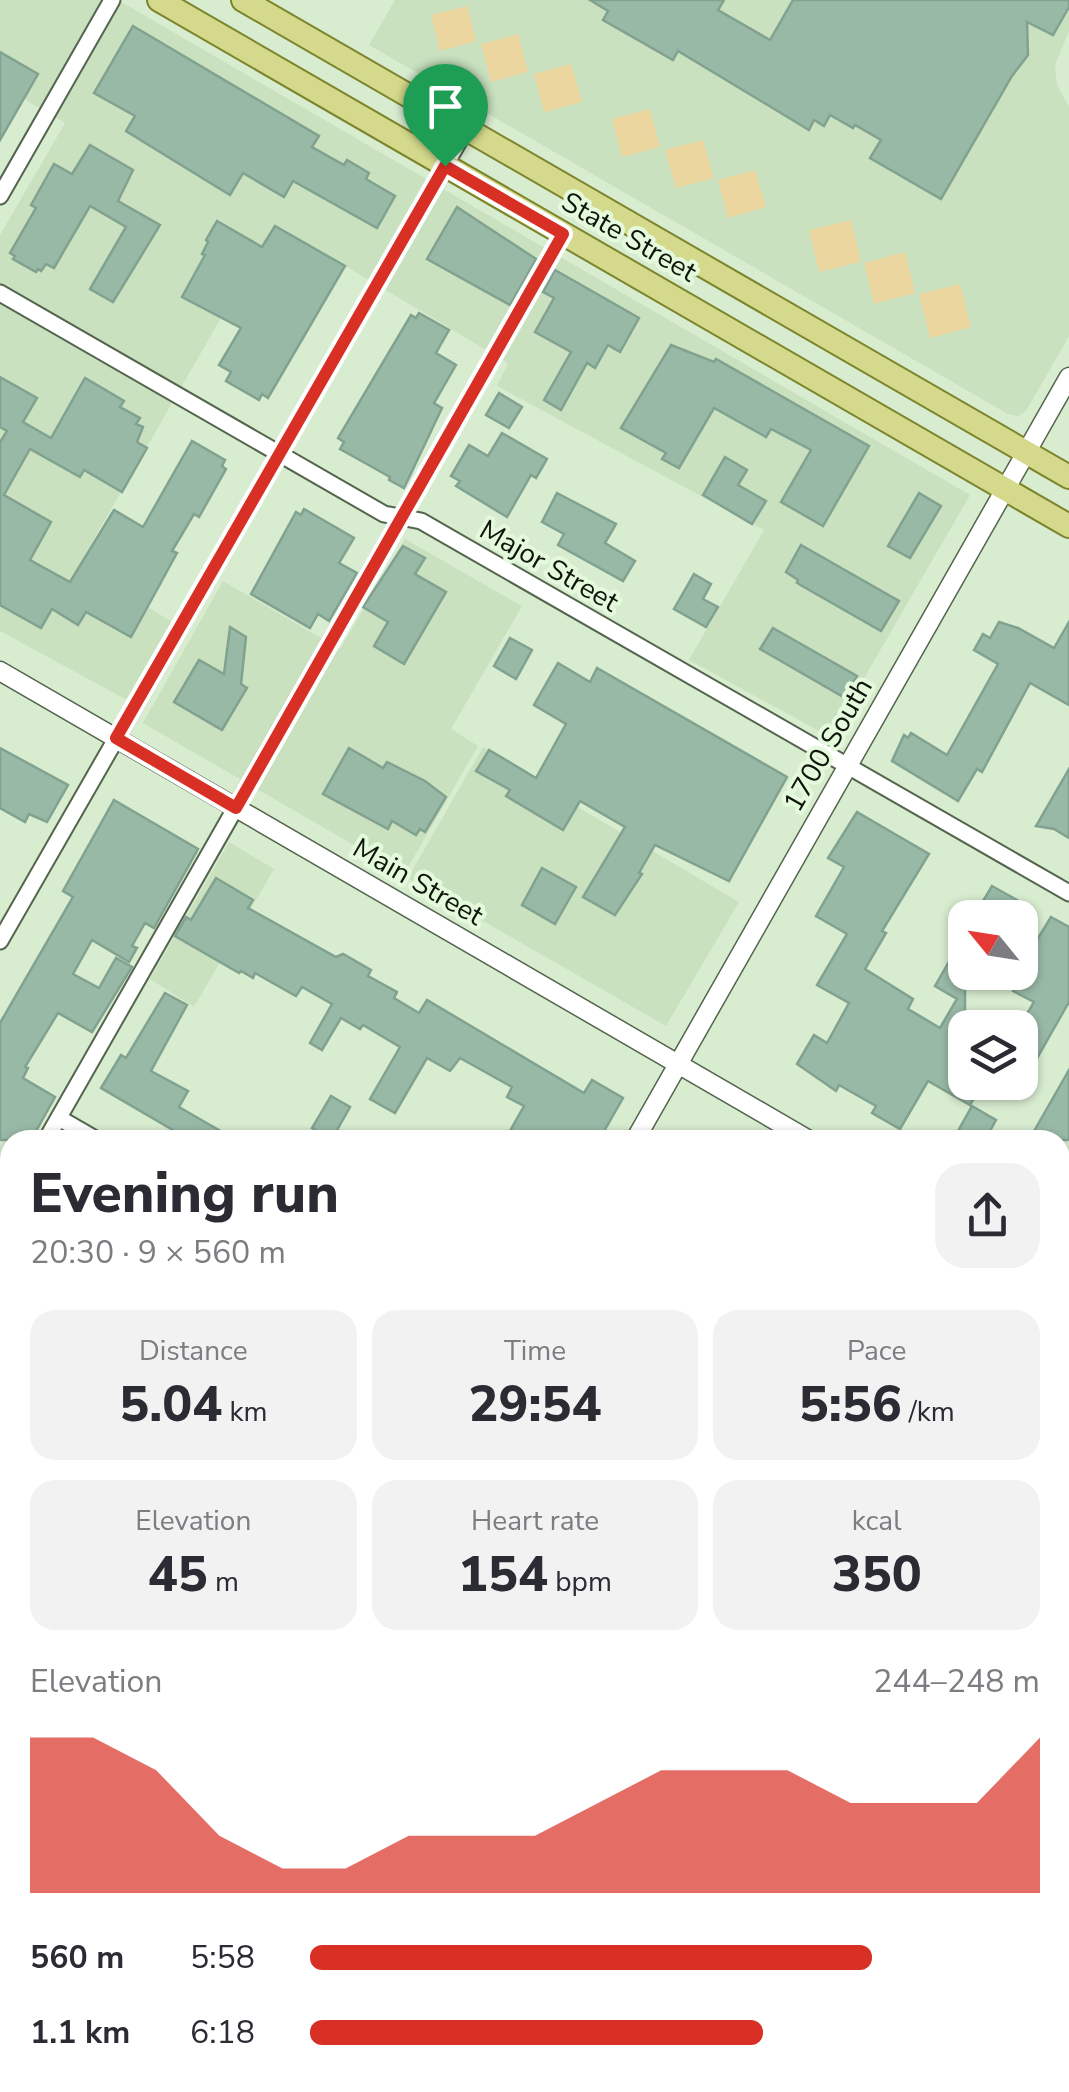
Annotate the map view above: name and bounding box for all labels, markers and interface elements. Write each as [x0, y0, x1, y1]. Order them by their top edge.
pin [403, 64, 488, 167]
icon: arrive [418, 79, 473, 134]
street label: State Street [555, 183, 704, 291]
street label: Major Street [473, 511, 626, 621]
street label: 1700 South [774, 671, 882, 819]
street label: Main Street [346, 829, 490, 935]
north arrow [948, 900, 1038, 990]
map controls [948, 900, 1038, 1100]
button: layers [948, 1010, 1038, 1100]
text: Evening run [30, 1156, 339, 1231]
button: share [935, 1163, 1040, 1268]
text: 20:30 · 9 × 560 m [30, 1231, 286, 1274]
text: Distance [139, 1332, 248, 1370]
text: Time [504, 1332, 566, 1370]
text: Pace [847, 1332, 906, 1370]
text: 5.04 [119, 1370, 222, 1439]
text: 29:54 [468, 1370, 601, 1439]
text: 5:56 [799, 1370, 902, 1439]
text: km [222, 1393, 267, 1431]
text: /km [902, 1393, 955, 1431]
text: Elevation [135, 1502, 251, 1540]
text: Heart rate [471, 1502, 599, 1540]
text: kcal [852, 1502, 901, 1540]
text: 45 [148, 1540, 208, 1609]
text: 154 [458, 1540, 548, 1609]
text: 350 [832, 1540, 922, 1609]
text: m [208, 1563, 239, 1601]
text: bpm [548, 1563, 612, 1601]
text: Elevation [30, 1660, 163, 1703]
text: 244–248 m [873, 1660, 1040, 1703]
text: 560 m [30, 1936, 124, 1979]
text: 5:58 [190, 1936, 255, 1979]
text: 1.1 km [30, 2011, 130, 2054]
text: 6:18 [190, 2011, 255, 2054]

